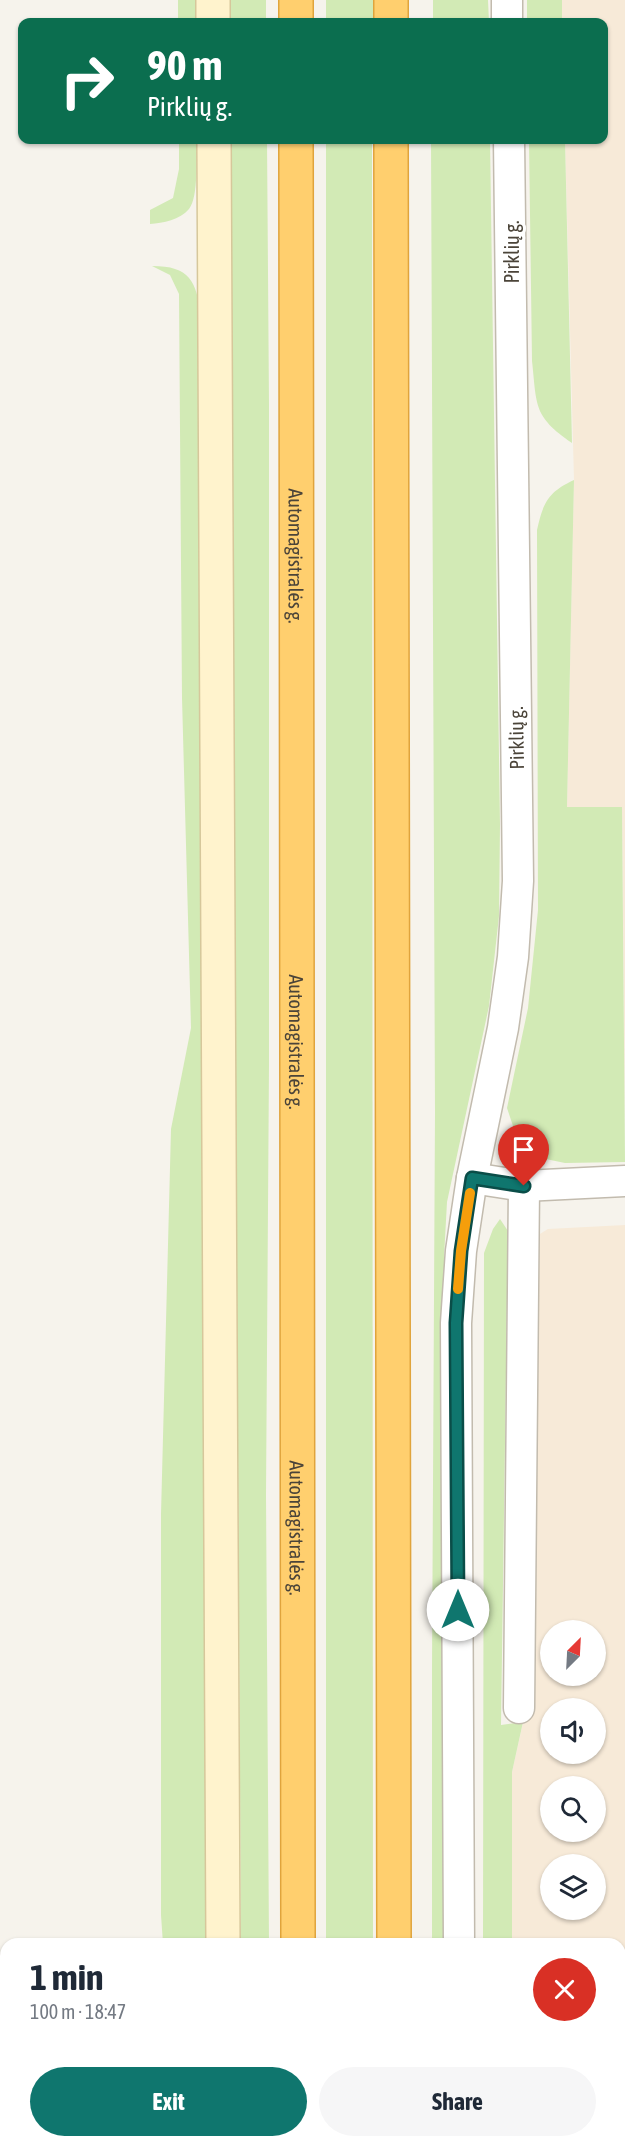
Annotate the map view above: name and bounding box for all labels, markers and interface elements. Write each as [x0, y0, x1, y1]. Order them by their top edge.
text: 90 m [147, 41, 222, 89]
icon: right [48, 42, 126, 120]
text: Pirklių g. [147, 91, 232, 122]
street label: Pirklių g. [500, 220, 523, 284]
street label: Automagistralės g. [285, 488, 308, 624]
street label: Pirklių g. [504, 706, 528, 770]
street label: Automagistralės g. [285, 974, 309, 1110]
pin [498, 1124, 549, 1186]
icon: arrive [507, 1133, 540, 1166]
street label: Automagistralės g. [286, 1460, 309, 1596]
position arrow [426, 1578, 490, 1642]
north arrow [540, 1620, 606, 1686]
map controls [540, 1620, 606, 1920]
button: sound [540, 1698, 606, 1764]
button: search [540, 1776, 606, 1842]
button: layers [540, 1854, 606, 1920]
text: 1 min [30, 1956, 104, 1998]
button: close [533, 1958, 596, 2021]
text: 100 m · 18:47 [30, 2000, 126, 2023]
button: Exit [30, 2067, 307, 2136]
button: Share [319, 2067, 596, 2136]

